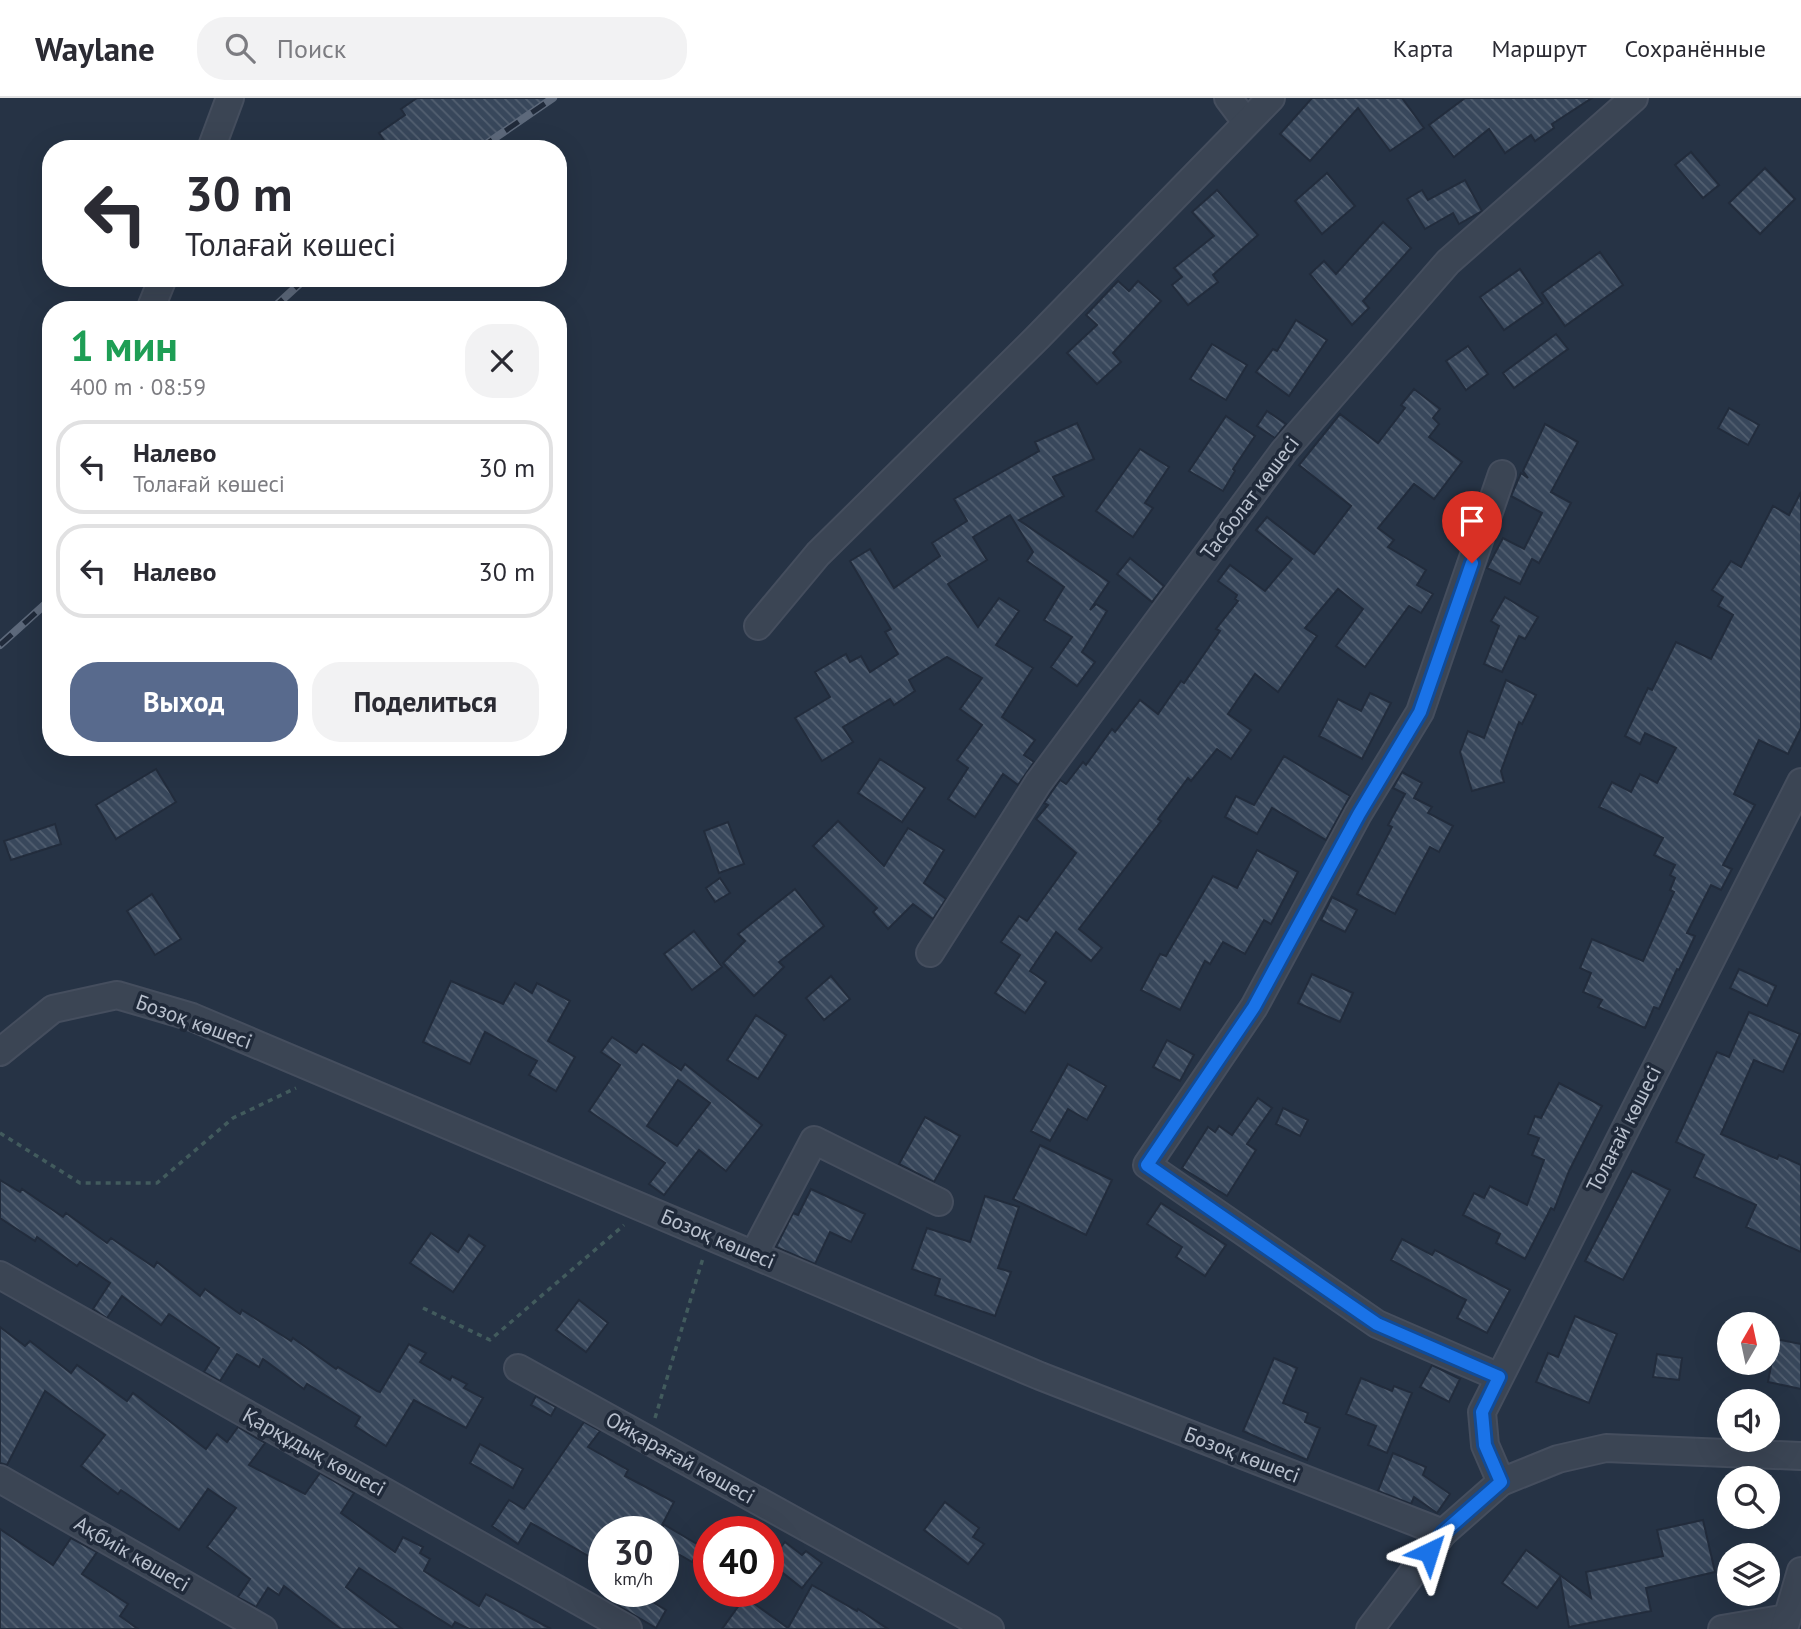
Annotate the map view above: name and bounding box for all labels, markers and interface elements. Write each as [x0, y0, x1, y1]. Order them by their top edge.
search box [197, 17, 687, 80]
text: Waylane [35, 27, 155, 70]
icon: search [221, 29, 259, 67]
text: Поиск [277, 32, 346, 65]
text: Карта [1393, 33, 1453, 64]
text: Маршрут [1491, 33, 1586, 64]
text: Сохранённые [1624, 33, 1766, 64]
text: 30 m [185, 161, 292, 225]
icon: left [70, 168, 161, 259]
text: Толағай көшесі [185, 223, 396, 265]
text: 1 мин [70, 318, 178, 373]
button: close [465, 324, 539, 398]
text: 400 m · 08:59 [70, 372, 206, 401]
street label: Тасболат көшесі [1194, 430, 1305, 565]
text: Налево [133, 436, 217, 469]
icon: left [74, 448, 112, 486]
text: 30 m [479, 451, 535, 484]
text: Толағай көшесі [133, 469, 285, 498]
pin [1442, 491, 1502, 563]
icon: arrive [1453, 502, 1491, 540]
icon: left [74, 552, 112, 590]
text: Налево [133, 555, 217, 588]
text: 30 m [479, 555, 535, 588]
button: Выход [70, 662, 298, 742]
button: Поделиться [312, 662, 539, 742]
street label: Бозоқ көшесі [132, 988, 256, 1055]
street label: Толағай көшесі [1580, 1061, 1667, 1197]
street label: Бозоқ көшесі [657, 1202, 779, 1275]
north arrow [1717, 1312, 1780, 1376]
map controls [1717, 1312, 1780, 1606]
button: sound [1717, 1389, 1780, 1452]
street label: Қарқұдық көшесі [238, 1401, 390, 1502]
street label: Ойқарағай көшесі [601, 1405, 760, 1510]
street label: Бозоқ көшесі [1181, 1420, 1304, 1489]
button: search [1717, 1466, 1780, 1529]
street label: Ақбиік көшесі [70, 1510, 195, 1598]
position arrow [1392, 1515, 1466, 1589]
speed limit sign: 40 [693, 1516, 784, 1607]
text: 30 [614, 1529, 653, 1575]
button: layers [1717, 1543, 1780, 1606]
text: km/h [614, 1567, 653, 1590]

